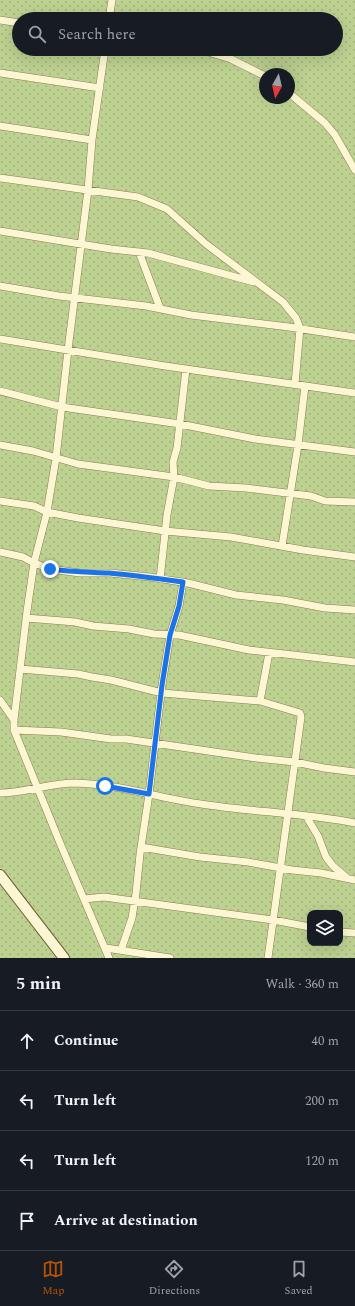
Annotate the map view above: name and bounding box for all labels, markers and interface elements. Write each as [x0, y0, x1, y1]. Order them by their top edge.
search box [12, 12, 343, 56]
icon: search [26, 23, 48, 45]
text: Search here [58, 23, 136, 46]
north arrow [259, 68, 295, 104]
route end [41, 560, 59, 578]
route start [96, 777, 114, 795]
map controls [307, 910, 343, 946]
button: layers [307, 910, 343, 946]
text: 5 min [16, 971, 61, 997]
text: Walk · 360 m [265, 974, 339, 994]
text: Continue [54, 1029, 119, 1052]
icon: ahead [16, 1030, 38, 1052]
text: 40 m [312, 1031, 339, 1051]
text: Turn left [54, 1089, 116, 1112]
icon: left [16, 1090, 38, 1112]
text: 200 m [305, 1091, 339, 1111]
text: Turn left [54, 1149, 116, 1172]
icon: left [16, 1150, 38, 1172]
text: 120 m [305, 1151, 339, 1171]
text: Arrive at destination [54, 1209, 198, 1232]
icon: arrive [16, 1210, 38, 1232]
tab: Map [42, 1258, 64, 1299]
tab: Directions [149, 1258, 200, 1299]
tab: Saved [285, 1258, 313, 1299]

